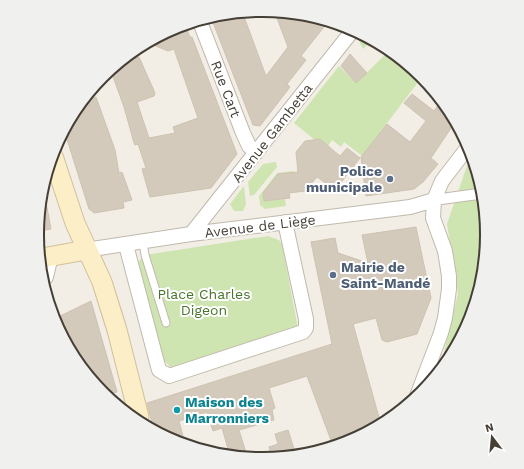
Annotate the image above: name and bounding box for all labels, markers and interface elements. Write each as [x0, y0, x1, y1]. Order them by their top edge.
street label: Rue Cart [208, 58, 244, 120]
street label: Avenue Gambetta [228, 80, 316, 186]
place label: Police municipale [306, 163, 382, 195]
marker: Police municipale [385, 174, 395, 184]
street label: Avenue de Liège [204, 211, 316, 241]
place label: Mairie de Saint-Mandé [341, 259, 430, 291]
marker: Mairie de Saint-Mandé [328, 270, 338, 280]
park label: Place Charles Digeon [157, 286, 251, 318]
place label: Maison des Marronniers [185, 394, 270, 426]
marker: Maison des Marronniers [172, 405, 182, 415]
north arrow [472, 417, 512, 457]
text: N [484, 420, 495, 435]

